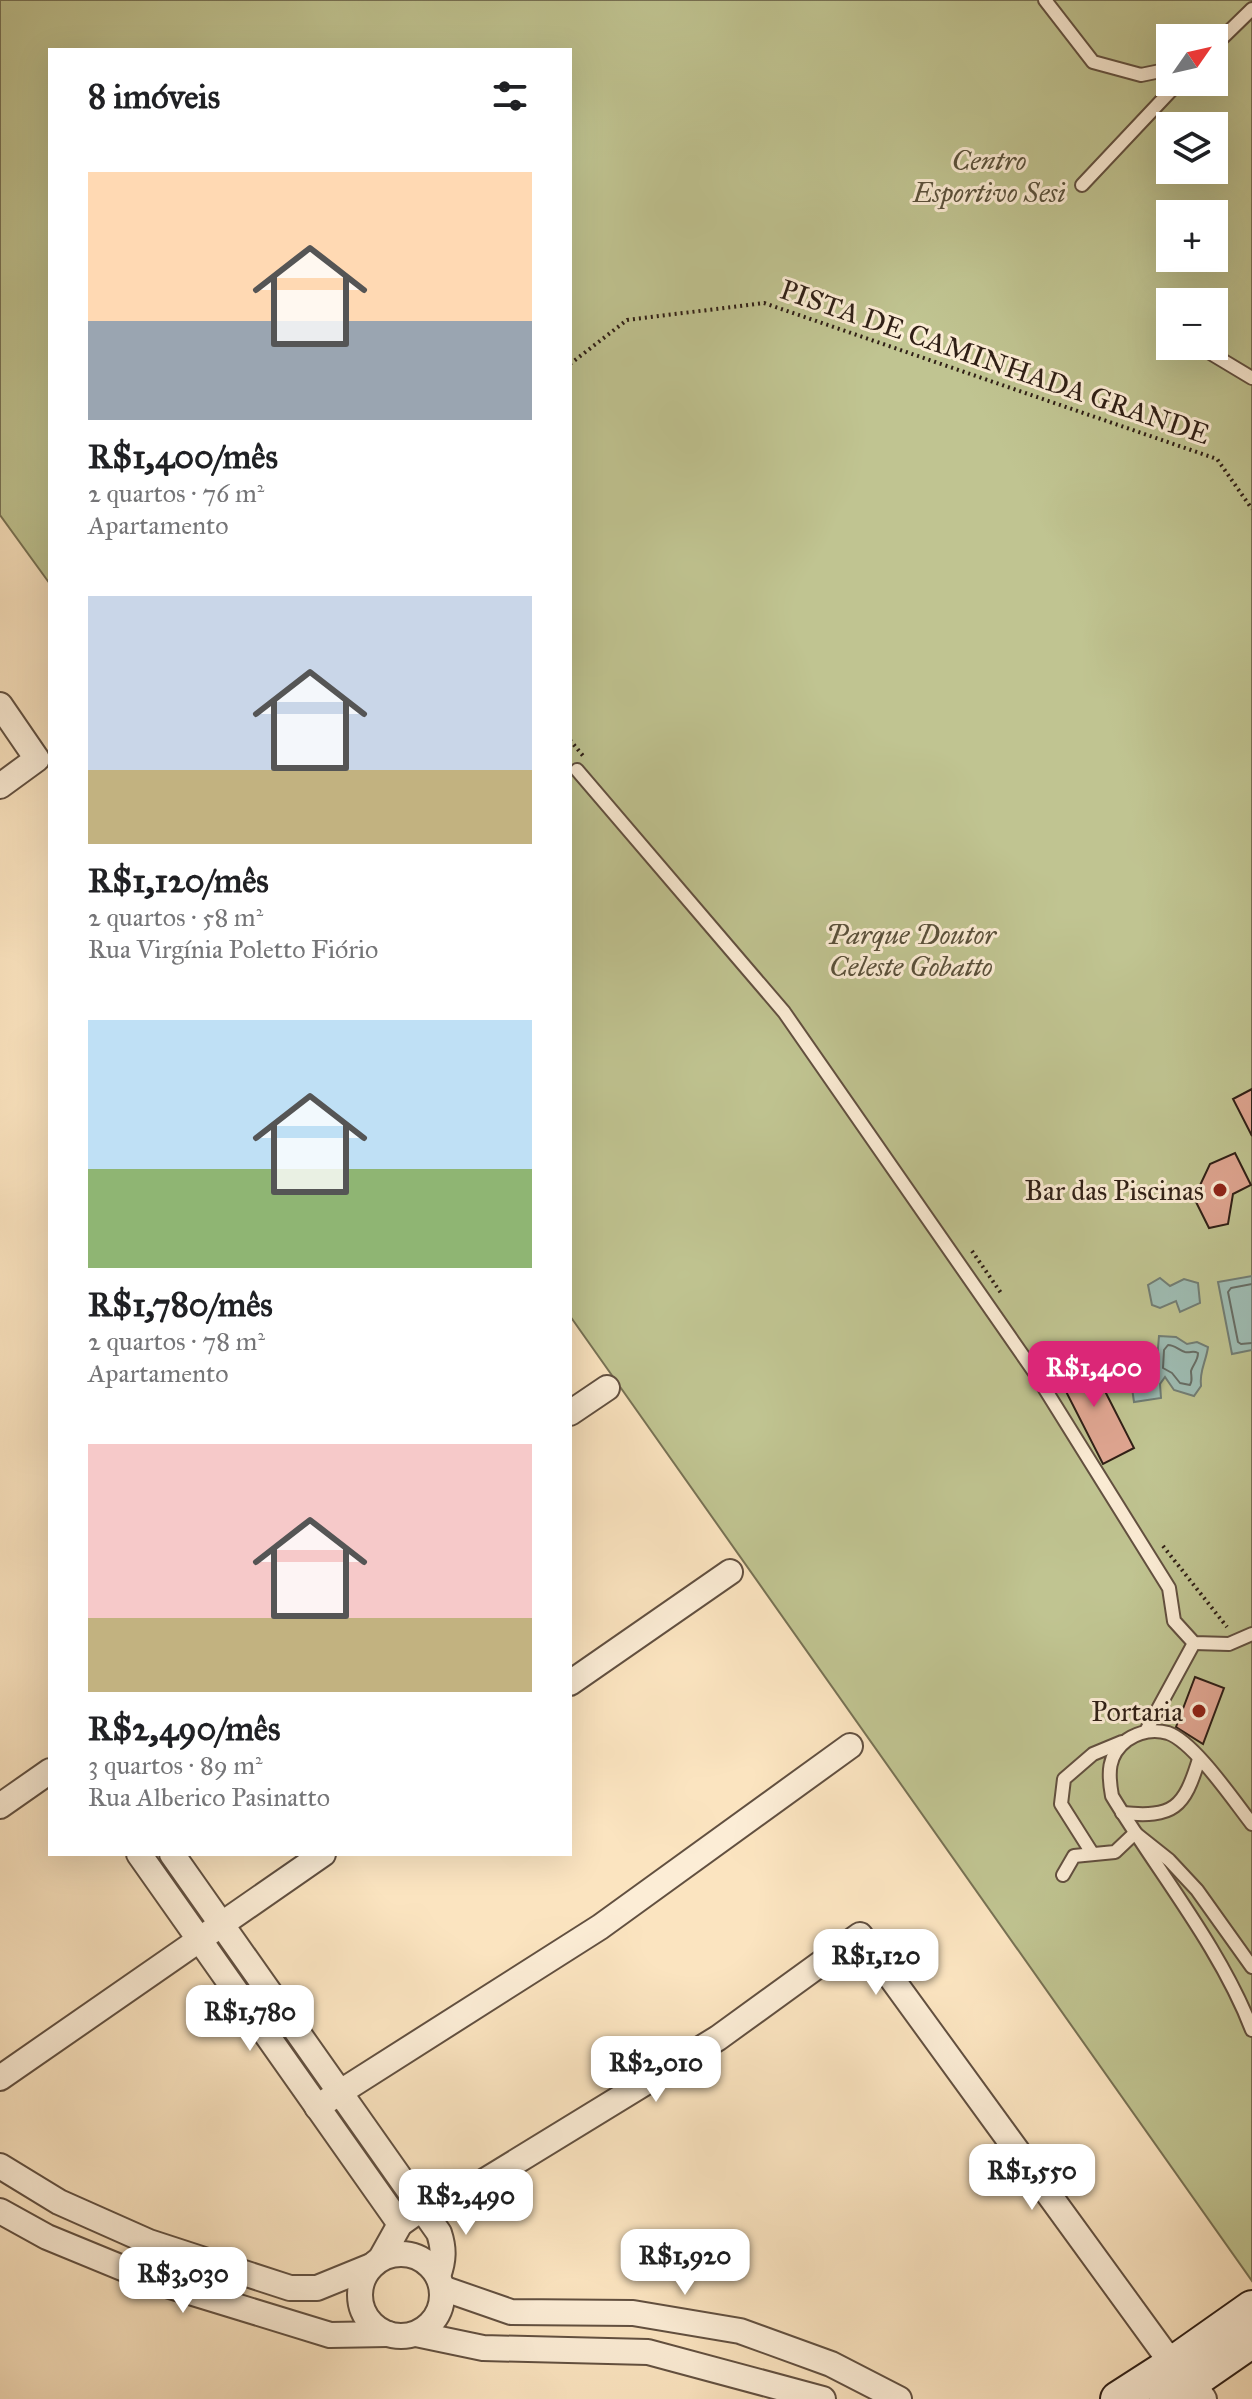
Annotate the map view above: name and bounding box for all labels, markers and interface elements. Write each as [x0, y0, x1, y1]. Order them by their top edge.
north arrow [1156, 24, 1228, 96]
map controls [1156, 24, 1228, 360]
icon: filters [488, 74, 532, 118]
text: 8 imóveis [88, 76, 220, 117]
button: layers [1156, 112, 1228, 184]
park label: Centro Esportivo Sesi [911, 143, 1066, 210]
button: + [1156, 200, 1228, 272]
icon: home [238, 224, 382, 368]
street label: PISTA DE CAMINHADA GRANDE [776, 272, 1214, 452]
button: − [1156, 288, 1228, 360]
text: R$1,400/mês [88, 436, 278, 477]
text: 2 quartos · 76 m² [88, 477, 264, 509]
text: Apartamento [88, 509, 229, 541]
icon: home [238, 648, 382, 792]
text: R$1,120/mês [88, 860, 269, 901]
text: 2 quartos · 58 m² [88, 901, 263, 933]
park label: Parque Doutor Celeste Gobatto [826, 917, 997, 984]
text: Rua Virgínia Poletto Fiório [88, 933, 378, 965]
icon: home [238, 1072, 382, 1216]
place label: Bar das Piscinas [1024, 1173, 1204, 1208]
marker: Bar das Piscinas [1211, 1181, 1229, 1199]
text: R$1,780/mês [88, 1284, 273, 1325]
text: 2 quartos · 78 m² [88, 1325, 265, 1357]
pin: R$1,400 [1020, 1341, 1168, 1409]
text: R$1,400 [1046, 1351, 1142, 1383]
text: Apartamento [88, 1357, 229, 1389]
icon: home [238, 1496, 382, 1640]
place label: Portaria [1091, 1694, 1183, 1729]
marker: Portaria [1190, 1702, 1208, 1720]
text: R$2,490/mês [88, 1708, 280, 1749]
text: 3 quartos · 89 m² [88, 1749, 263, 1781]
text: Rua Alberico Pasinatto [88, 1781, 330, 1813]
pin: R$1,120 [802, 1929, 950, 1997]
text: R$1,120 [831, 1939, 921, 1971]
pin: R$1,780 [176, 1985, 324, 2053]
text: R$1,780 [204, 1995, 296, 2027]
pin: R$2,010 [582, 2036, 730, 2104]
text: R$2,010 [609, 2046, 703, 2078]
pin: R$1,550 [958, 2144, 1106, 2212]
text: R$1,550 [987, 2154, 1077, 2186]
pin: R$2,490 [392, 2169, 540, 2237]
text: R$2,490 [417, 2179, 515, 2211]
pin: R$1,920 [611, 2229, 759, 2297]
text: R$1,920 [639, 2239, 731, 2271]
pin: R$3,030 [109, 2247, 257, 2315]
text: R$3,030 [137, 2257, 229, 2289]

